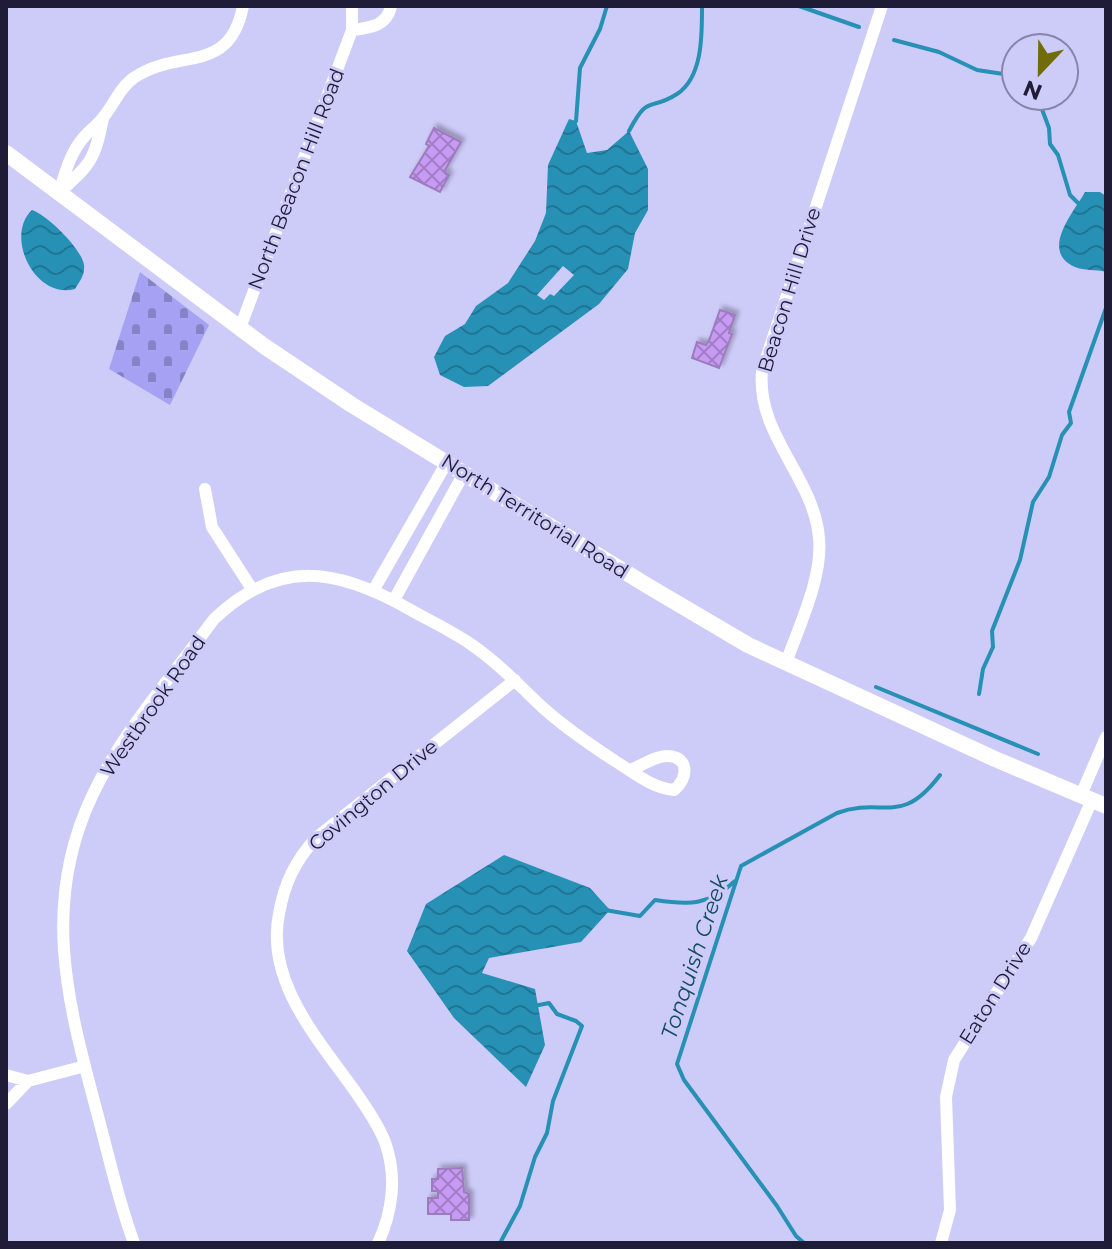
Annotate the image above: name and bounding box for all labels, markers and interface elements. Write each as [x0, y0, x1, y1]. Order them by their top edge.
north arrow [1000, 32, 1080, 112]
street label: North Beacon Hill Road [243, 65, 349, 293]
text: N [1019, 74, 1046, 106]
street label: Beacon Hill Drive [753, 205, 825, 375]
street label: North Territorial Road [437, 449, 633, 583]
street label: Westbrook Road [95, 631, 211, 781]
street label: Covington Drive [304, 734, 442, 856]
water label: Tonquish Creek [655, 871, 734, 1043]
street label: Eaton Drive [954, 937, 1036, 1049]

